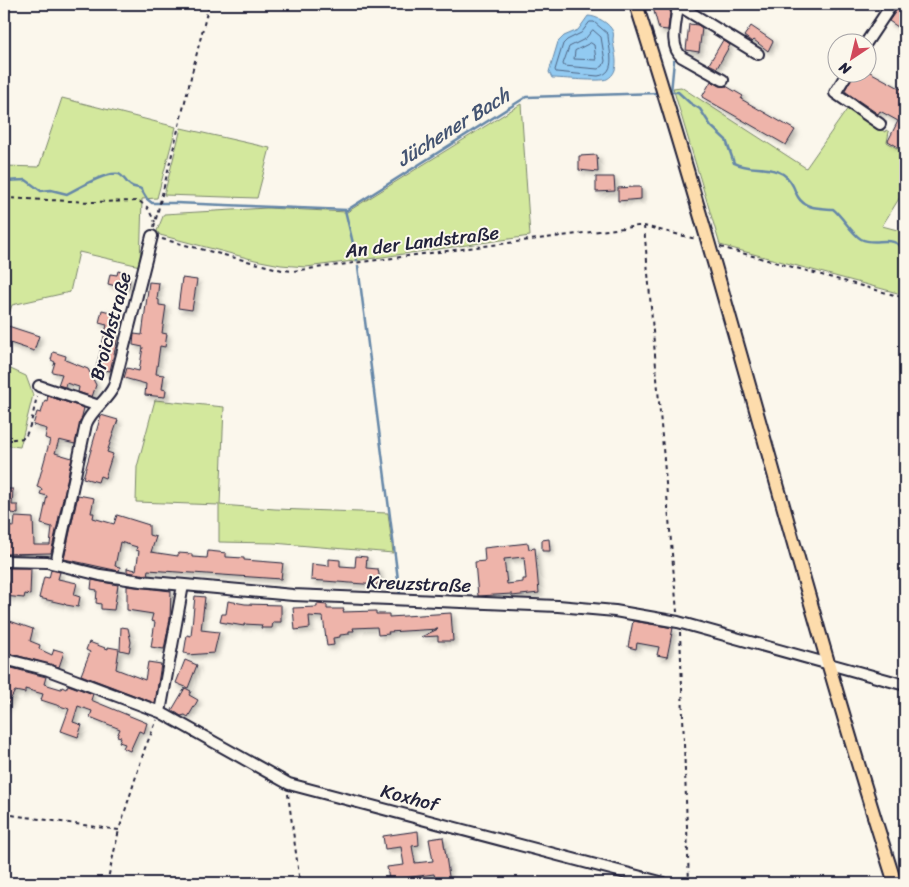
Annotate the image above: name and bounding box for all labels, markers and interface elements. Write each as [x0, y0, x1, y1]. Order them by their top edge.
north arrow [826, 32, 876, 82]
text: N [833, 55, 857, 82]
water label: Jüchener Bach [390, 78, 518, 176]
street label: An der Landstraße [342, 216, 501, 267]
street label: Broichstraße [80, 268, 141, 384]
street label: Kreuzstraße [366, 565, 472, 602]
street label: Koxhof [377, 774, 444, 821]

